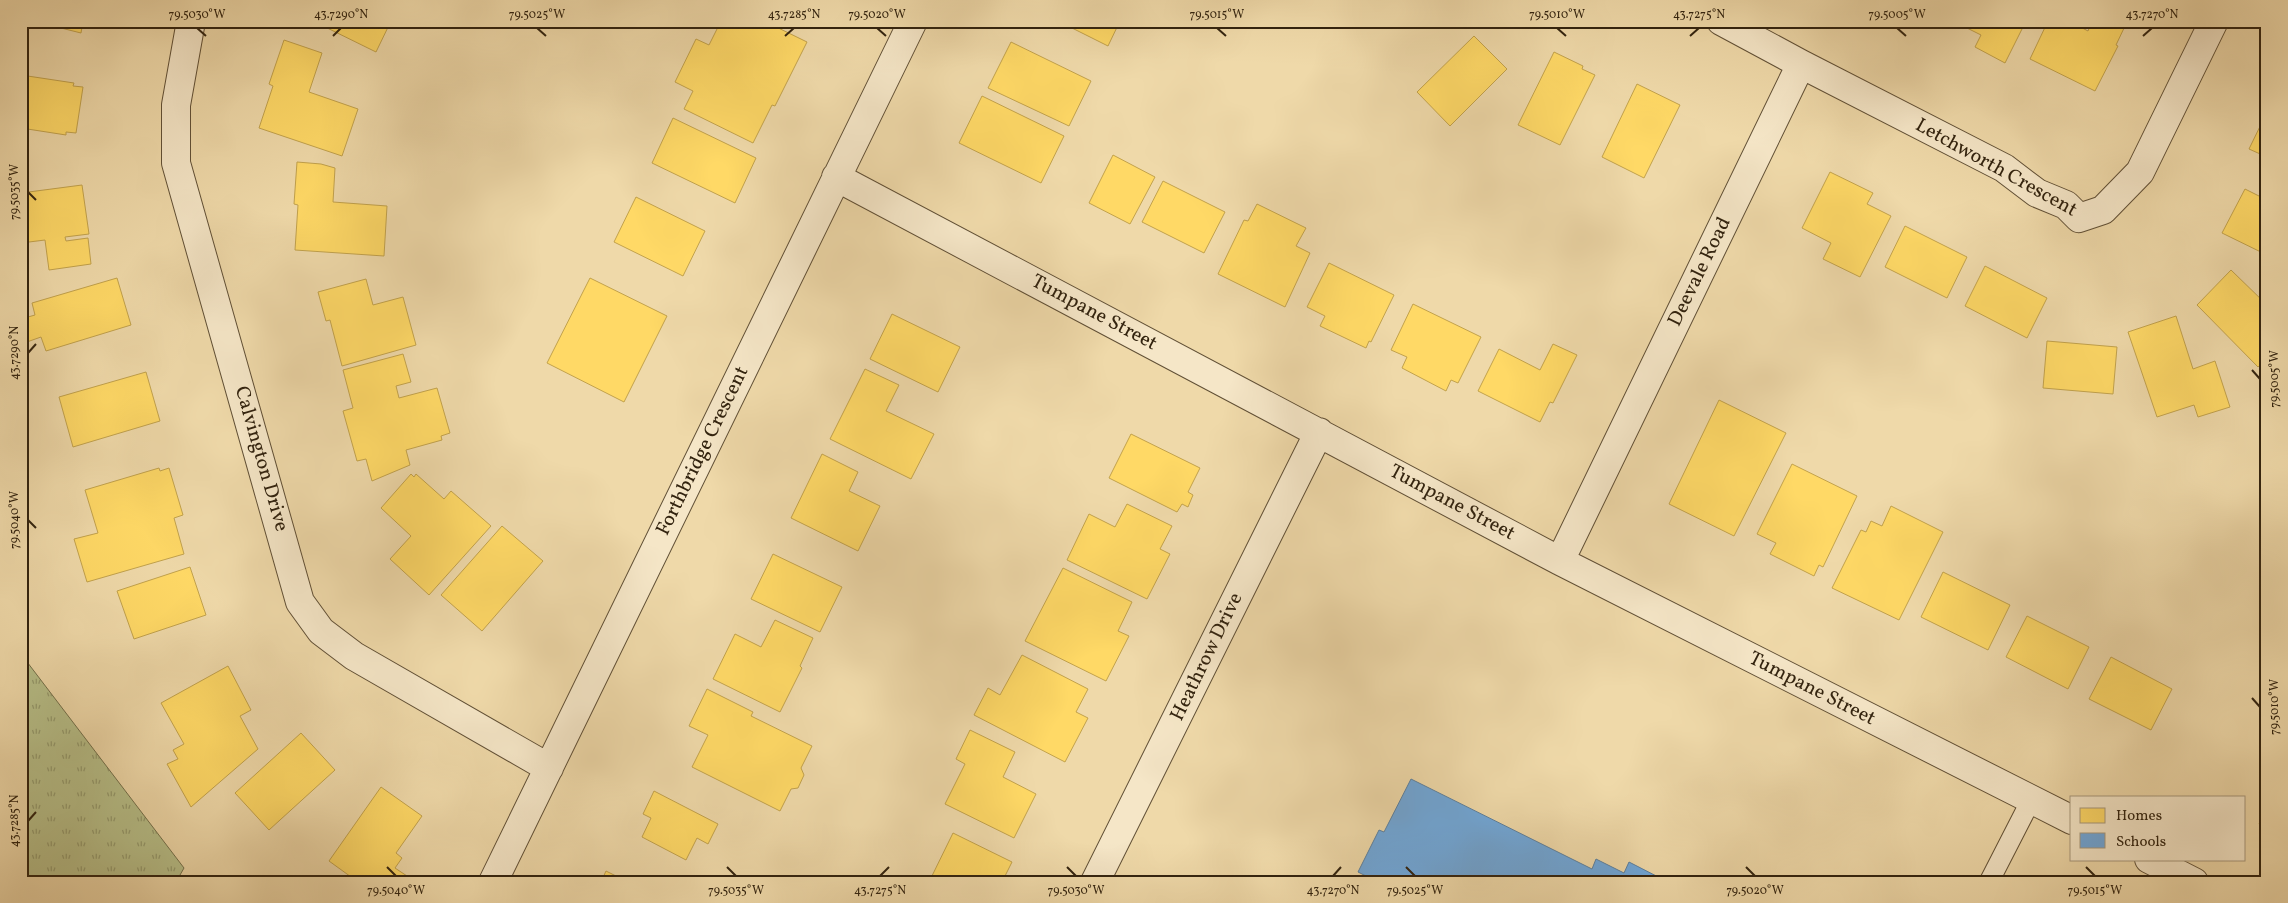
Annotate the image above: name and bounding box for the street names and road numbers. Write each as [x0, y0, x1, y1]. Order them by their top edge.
street label: Letchworth Crescent [1910, 112, 2082, 224]
street label: Deevale Road [1661, 213, 1739, 331]
street label: Tumpane Street [1026, 268, 1162, 358]
street label: Forthbridge Crescent [650, 362, 756, 540]
street label: Calvington Drive [227, 383, 295, 535]
street label: Tumpane Street [1384, 458, 1520, 548]
street label: Heathrow Drive [1164, 588, 1250, 726]
street label: Tumpane Street [1744, 645, 1880, 733]

